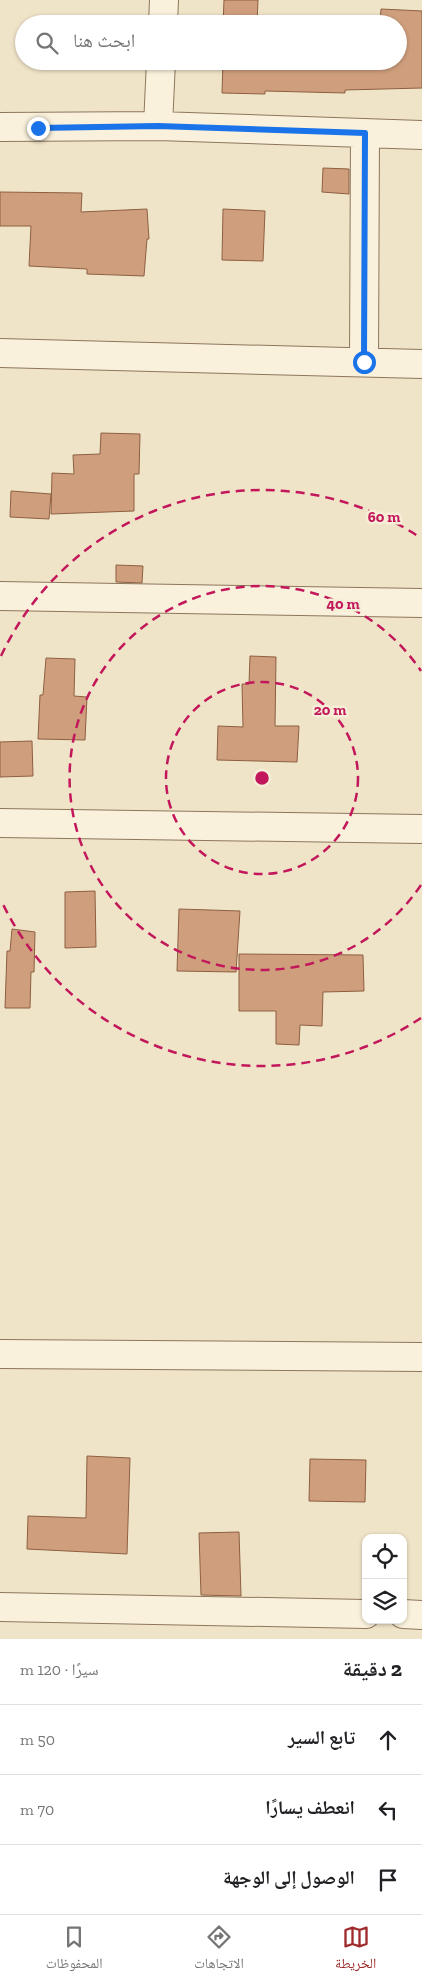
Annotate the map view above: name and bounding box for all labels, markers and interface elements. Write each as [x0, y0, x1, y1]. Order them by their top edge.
search box [15, 15, 407, 70]
icon: search [33, 29, 61, 57]
text: ابحث هنا [73, 29, 135, 52]
route end [27, 117, 50, 140]
route start [353, 351, 376, 374]
text: 60 m [368, 508, 400, 526]
text: 40 m [326, 595, 360, 613]
text: 20 m [314, 701, 346, 719]
centre of rings [253, 769, 271, 787]
map controls [362, 1534, 407, 1624]
button: locate [362, 1534, 407, 1579]
button: layers [362, 1579, 407, 1624]
text: 2 دقيقة [343, 1656, 402, 1681]
text: سيرًا · 120 m [20, 1660, 98, 1679]
text: تابع السير [288, 1726, 355, 1749]
icon: ahead [374, 1726, 402, 1754]
text: 50 m [20, 1730, 55, 1749]
text: انعطف يسارًا [265, 1796, 355, 1819]
icon: left [374, 1796, 402, 1824]
text: 70 m [20, 1800, 54, 1819]
text: الوصول إلى الوجهة [223, 1866, 355, 1889]
icon: arrive [374, 1866, 402, 1894]
tab: المحفوظات [46, 1923, 103, 1977]
tab: الاتجاهات [194, 1923, 244, 1977]
tab: الخريطة [335, 1923, 376, 1977]

